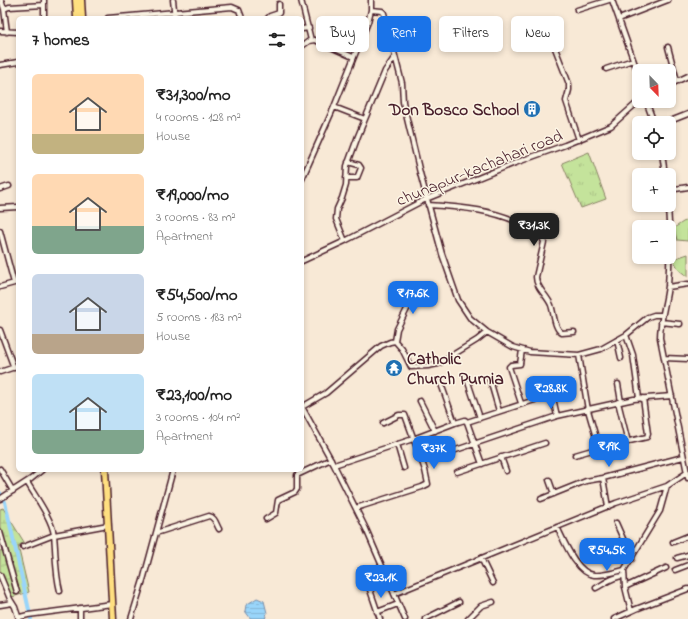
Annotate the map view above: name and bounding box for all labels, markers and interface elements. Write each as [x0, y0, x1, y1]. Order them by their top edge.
chip: Buy [316, 16, 369, 52]
chip: Rent [377, 16, 431, 52]
chip: Filters [439, 16, 503, 52]
chip: New [511, 16, 564, 52]
text: 7 homes [32, 28, 90, 53]
icon: filters [266, 29, 288, 51]
north arrow [632, 64, 676, 108]
map controls [632, 64, 676, 264]
text: ₹31,300/mo [156, 83, 231, 108]
icon: home [64, 90, 112, 138]
place label: Don Bosco School [388, 98, 519, 123]
building icon: Don Bosco School [522, 99, 542, 119]
text: 4 rooms · 128 m² [156, 108, 241, 127]
button: locate [632, 116, 676, 160]
street label: chunapur-kachahari road [393, 123, 567, 213]
text: House [156, 127, 190, 146]
button: + [632, 168, 676, 212]
text: ₹19,000/mo [156, 183, 229, 208]
icon: home [64, 190, 112, 238]
text: 3 rooms · 83 m² [156, 208, 236, 227]
pin: ₹31.3K [501, 213, 567, 247]
text: ₹31.3K [518, 216, 550, 235]
button: − [632, 220, 676, 264]
text: Apartment [156, 227, 213, 246]
pin: ₹17.6K [380, 281, 446, 315]
text: ₹54,500/mo [156, 283, 238, 308]
text: ₹17.6K [397, 284, 429, 303]
icon: home [64, 290, 112, 338]
text: 5 rooms · 183 m² [156, 308, 242, 327]
text: House [156, 327, 190, 346]
place label: Catholic Church Purnia [407, 347, 504, 392]
temple icon: Catholic Church Purnia [384, 358, 404, 378]
pin: ₹28.8K [518, 376, 584, 410]
text: ₹28.8K [535, 379, 567, 398]
text: ₹23,100/mo [156, 383, 232, 408]
icon: home [64, 390, 112, 438]
text: 3 rooms · 104 m² [156, 408, 240, 427]
text: Apartment [156, 427, 213, 446]
pin: ₹19K [585, 434, 633, 468]
pin: ₹37K [410, 436, 458, 470]
text: ₹19K [598, 437, 620, 456]
text: ₹37K [422, 439, 446, 458]
pin: ₹54.5K [574, 538, 640, 572]
text: ₹54.5K [589, 541, 626, 560]
pin: ₹23.1K [348, 565, 414, 599]
text: ₹23.1K [365, 568, 397, 587]

